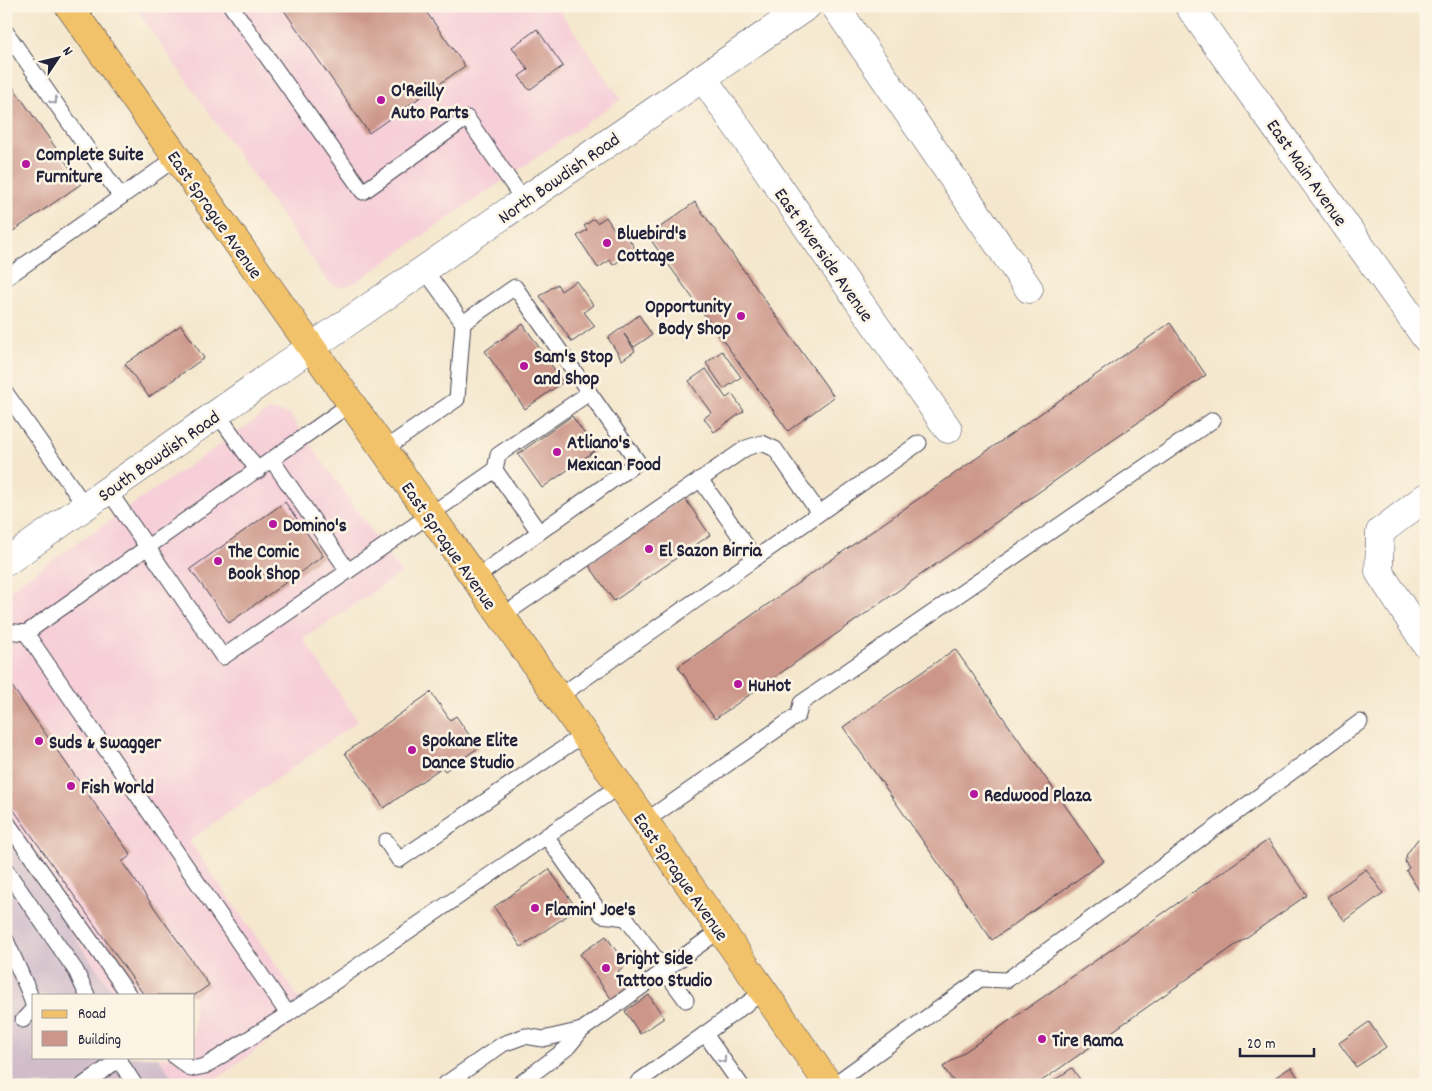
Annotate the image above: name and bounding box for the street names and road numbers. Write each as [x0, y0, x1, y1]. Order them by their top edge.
street label: East Main Avenue [1258, 115, 1352, 233]
street label: North Bowdish Road [493, 128, 627, 232]
street label: East Sprague Avenue [159, 146, 268, 286]
street label: East Riverside Avenue [766, 184, 879, 328]
street label: South Bowdish Road [93, 406, 227, 510]
street label: East Sprague Avenue [393, 477, 502, 617]
street label: East Sprague Avenue [625, 808, 734, 948]

